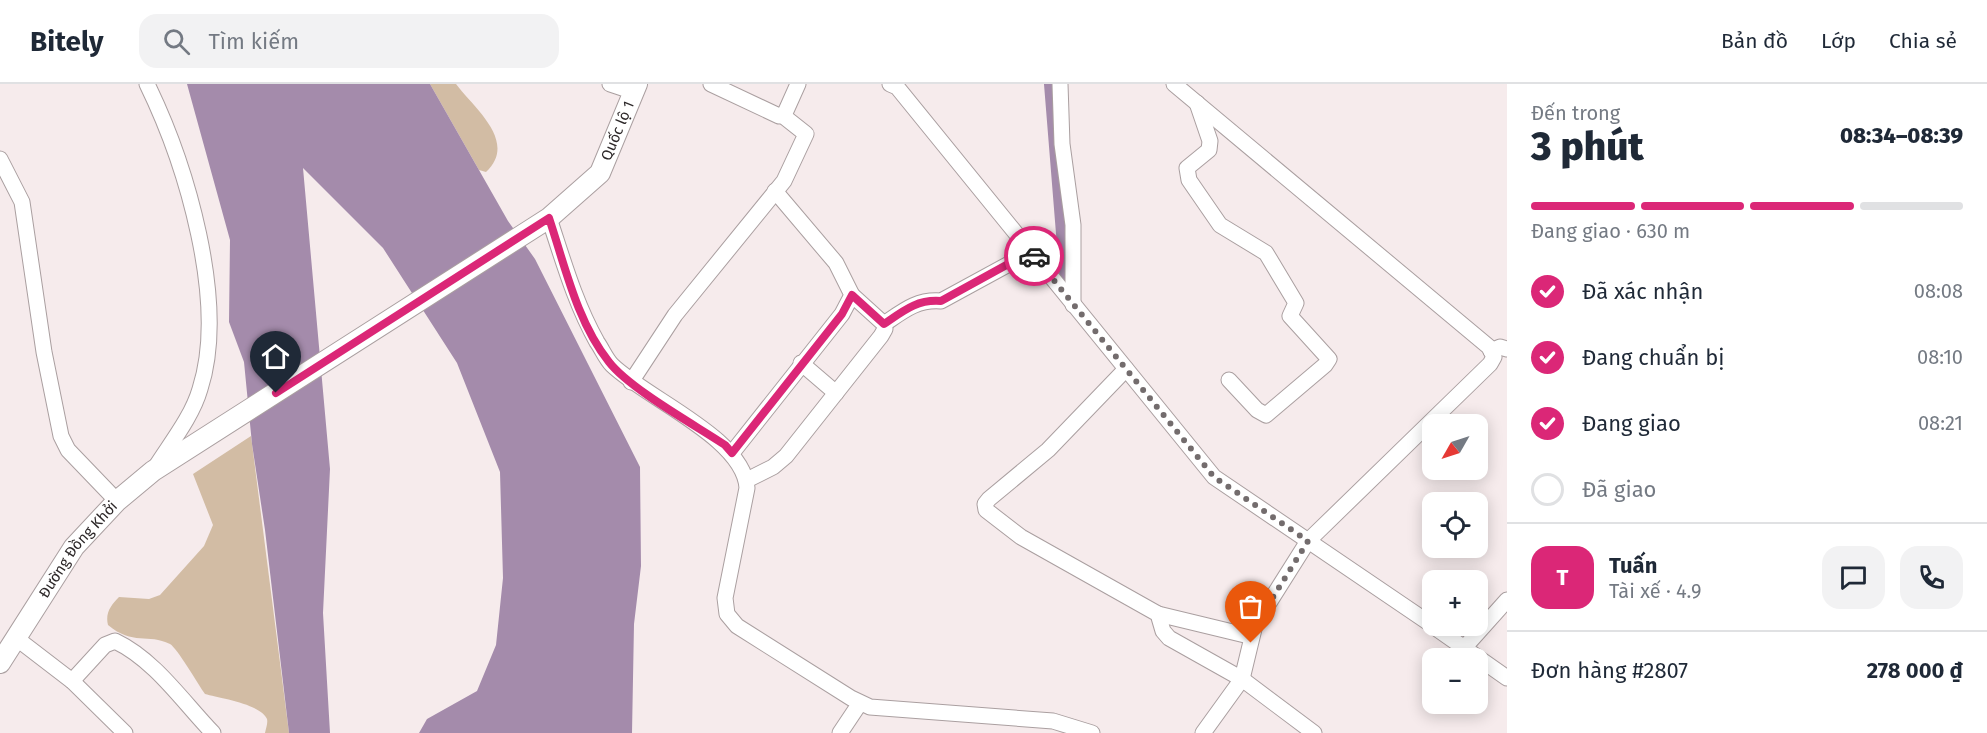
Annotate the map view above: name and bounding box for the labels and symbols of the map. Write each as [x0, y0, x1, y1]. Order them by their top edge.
street label: Quốc lộ 1 [597, 98, 638, 163]
courier [1004, 226, 1064, 286]
pin [250, 331, 301, 393]
north arrow [1422, 414, 1488, 480]
street label: Đường Đồng Khởi [35, 497, 121, 601]
pin [1225, 581, 1276, 643]

